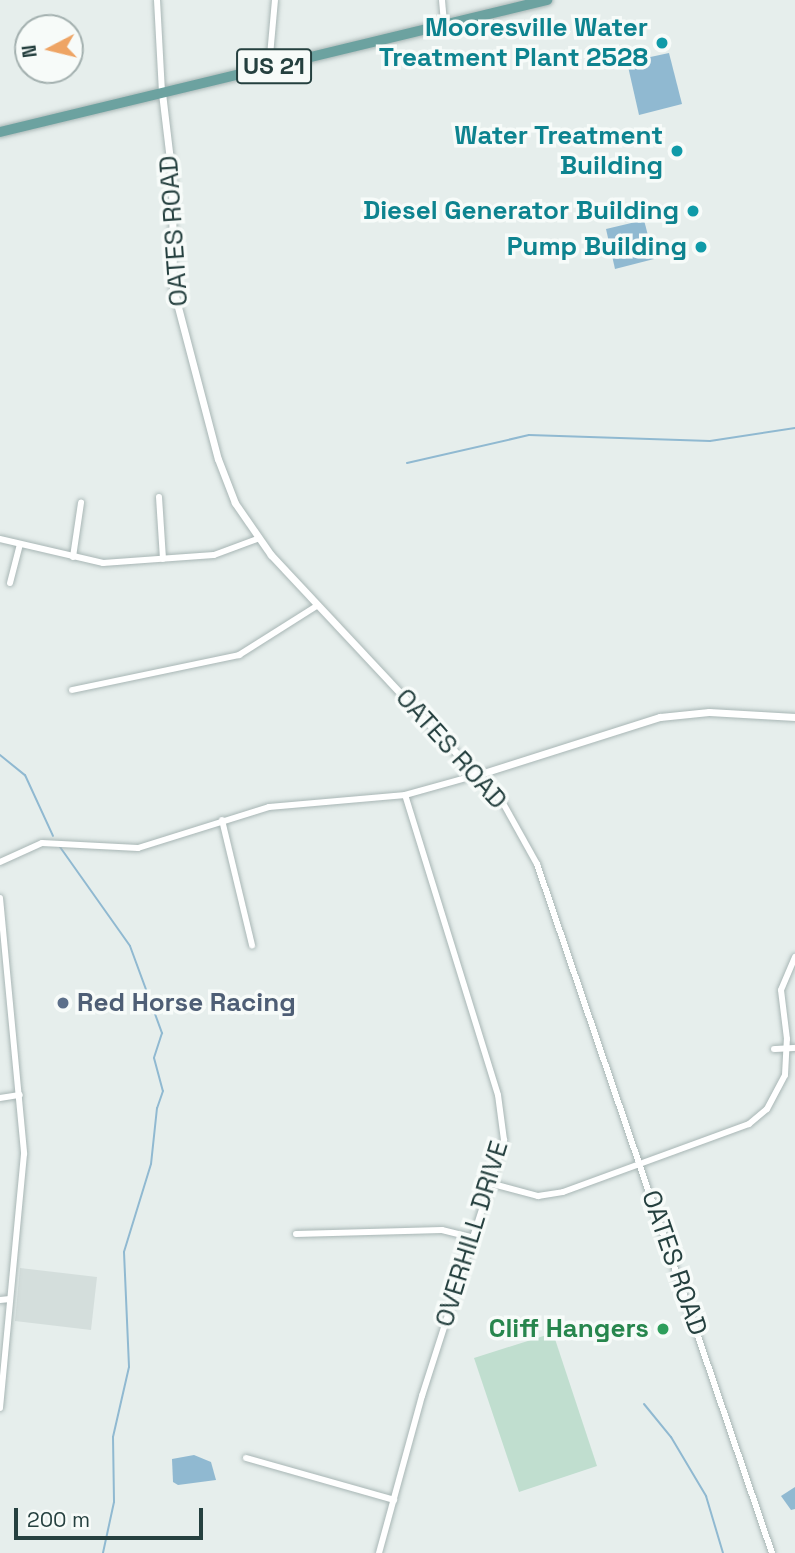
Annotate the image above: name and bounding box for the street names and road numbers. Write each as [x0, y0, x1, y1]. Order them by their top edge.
road number: US 21 [236, 46, 312, 86]
street label: OATES ROAD [153, 154, 195, 308]
street label: OATES ROAD [389, 682, 513, 816]
street label: OVERHILL DRIVE [429, 1137, 515, 1331]
street label: OATES ROAD [635, 1186, 713, 1340]

